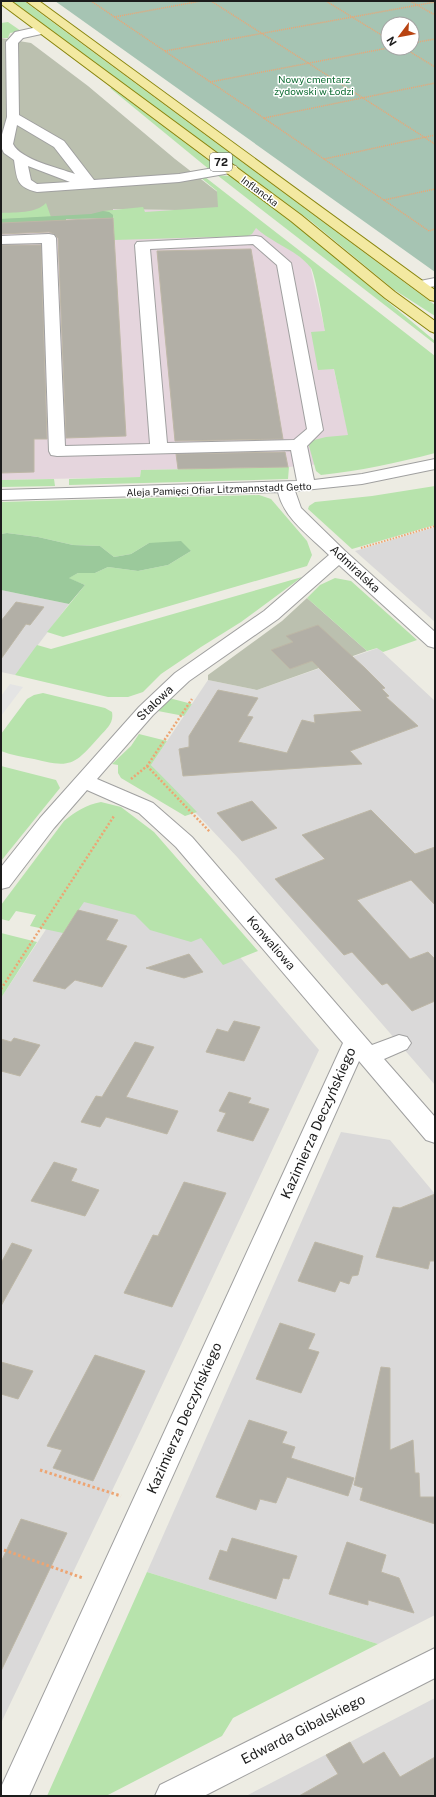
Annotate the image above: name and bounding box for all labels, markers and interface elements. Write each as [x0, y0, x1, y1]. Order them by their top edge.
north arrow [380, 16, 420, 56]
text: N [384, 34, 399, 48]
park label: Nowy cmentarz żydowski w Łodzi [274, 73, 354, 97]
road number: 72 [210, 153, 232, 171]
street label: Inflancka [239, 174, 281, 208]
street label: Aleja Pamięci Ofiar Litzmannstadt Getto [126, 480, 312, 498]
street label: Admiralska [327, 542, 383, 596]
street label: Stalowa [134, 682, 176, 724]
street label: Konwaliowa [244, 913, 298, 973]
street label: Kazimierza Deczyńskiego [277, 1045, 359, 1201]
street label: Kazimierza Deczyńskiego [143, 1340, 225, 1496]
street label: Edwarda Gibalskiego [238, 1691, 368, 1767]

